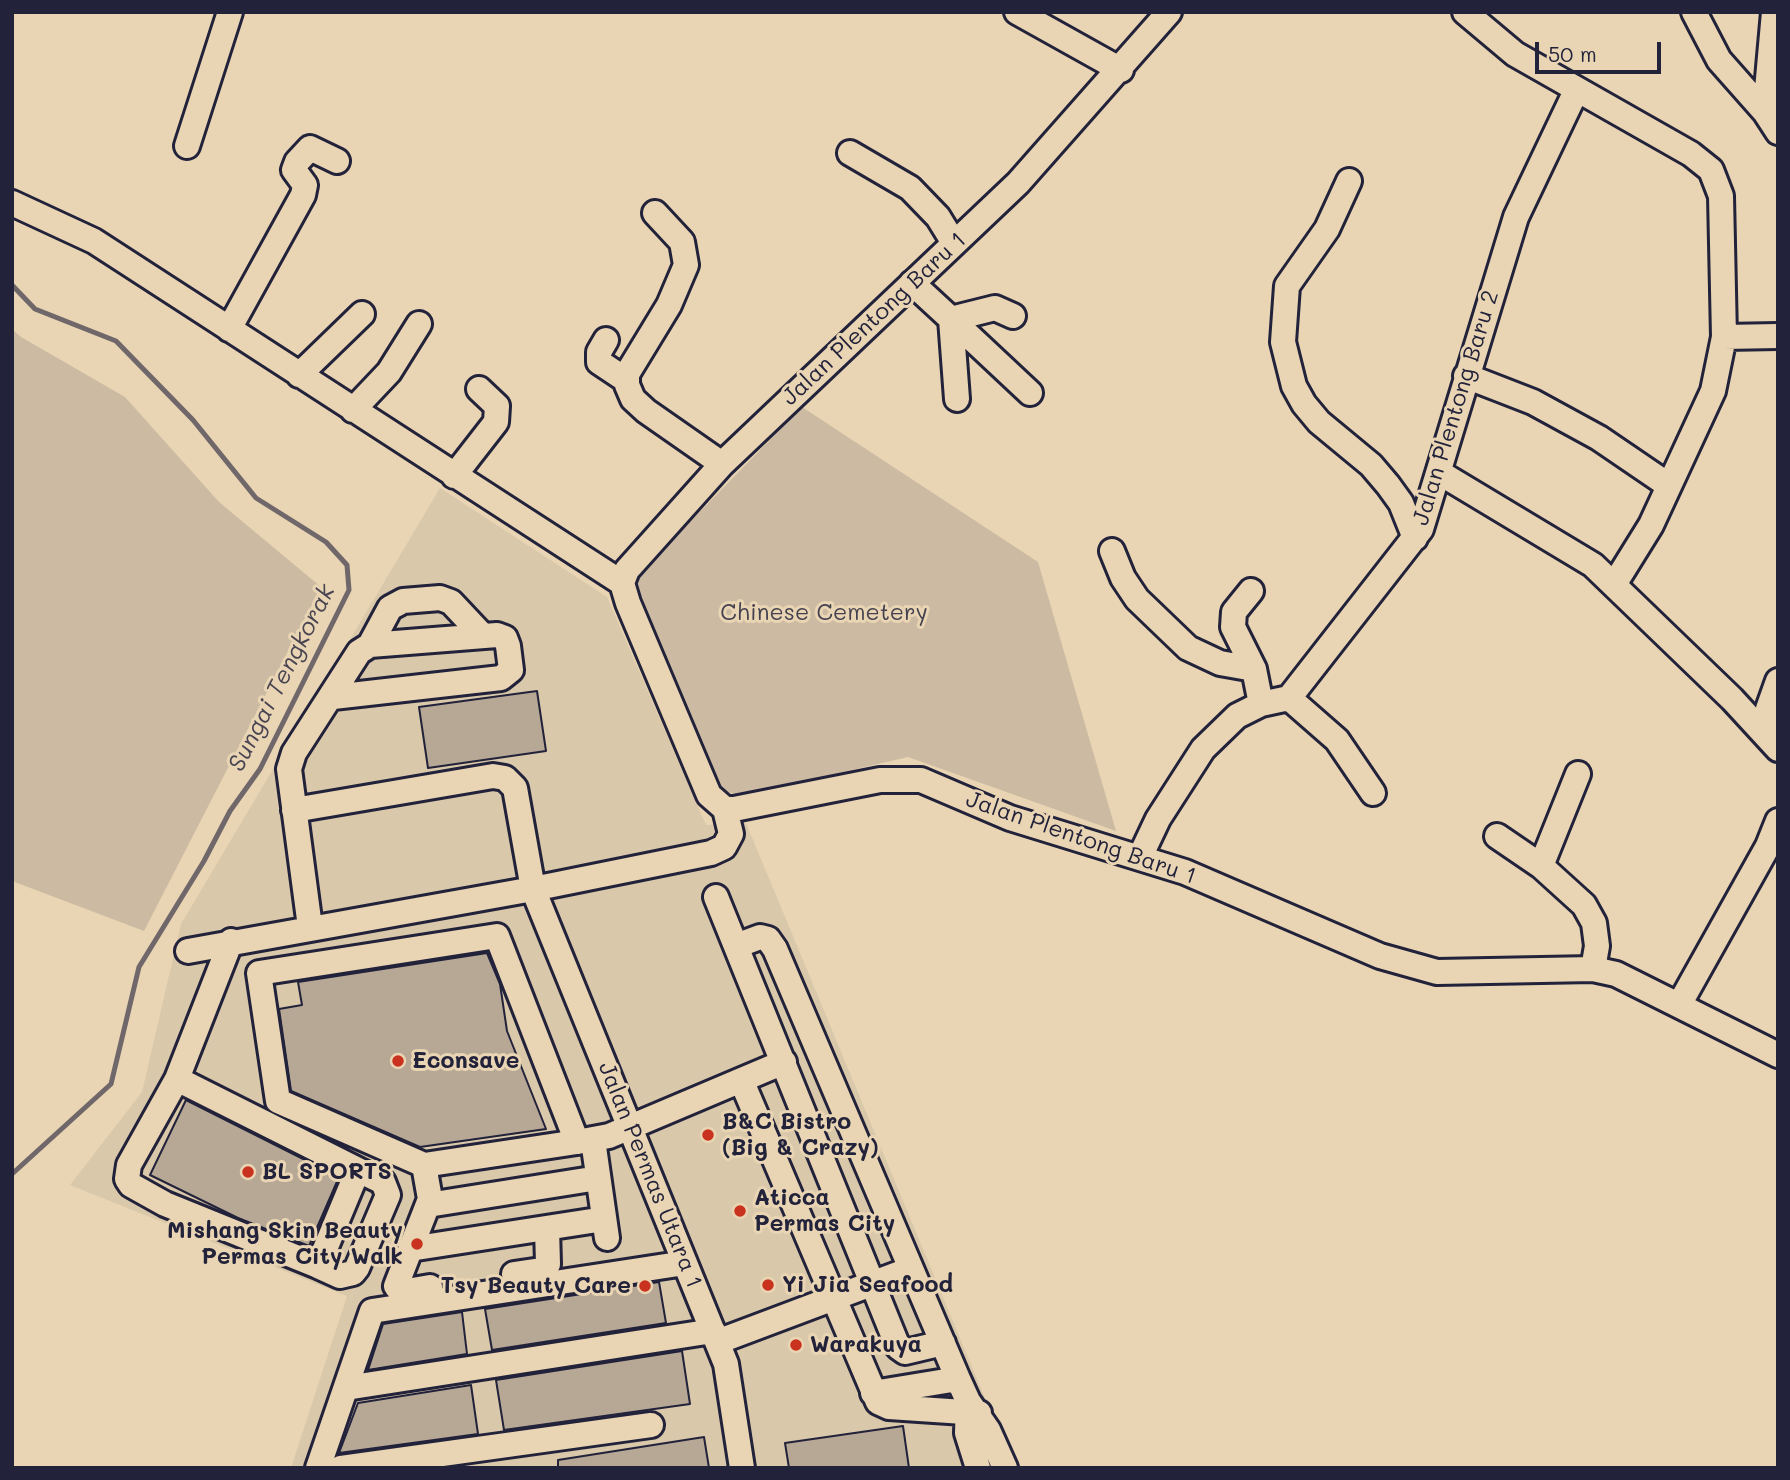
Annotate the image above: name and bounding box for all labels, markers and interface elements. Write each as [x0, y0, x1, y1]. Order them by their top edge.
scale bar [1538, 28, 1664, 72]
text: 50 m [1548, 40, 1597, 67]
street label: Jalan Plentong Baru 1 [776, 227, 972, 411]
street label: Jalan Plentong Baru 2 [1407, 287, 1505, 529]
water label: Sungai Tengkorak [222, 580, 342, 776]
park label: Chinese Cemetery [720, 599, 928, 627]
street label: Jalan Plentong Baru 1 [962, 786, 1200, 890]
place label: Econsave [412, 1047, 520, 1075]
marker: Econsave [390, 1053, 406, 1069]
street label: Jalan Permas Utara 1 [592, 1058, 708, 1292]
place label: B&C Bistro (Big & Crazy) [722, 1108, 879, 1162]
marker: B&C Bistro (Big & Crazy) [700, 1127, 716, 1143]
place label: BL SPORTS [262, 1158, 392, 1186]
marker: BL SPORTS [240, 1164, 256, 1180]
place label: Aticca Permas City [754, 1184, 895, 1238]
marker: Aticca Permas City [732, 1203, 748, 1219]
place label: Mishang Skin Beauty Permas City Walk [167, 1217, 403, 1271]
marker: Mishang Skin Beauty Permas City Walk [409, 1236, 425, 1252]
place label: Yi Jia Seafood [782, 1271, 953, 1299]
place label: Tsy Beauty Care [441, 1272, 631, 1300]
marker: Yi Jia Seafood [760, 1277, 776, 1293]
marker: Tsy Beauty Care [637, 1278, 653, 1294]
place label: Warakuya [810, 1331, 922, 1359]
marker: Warakuya [788, 1337, 804, 1353]

